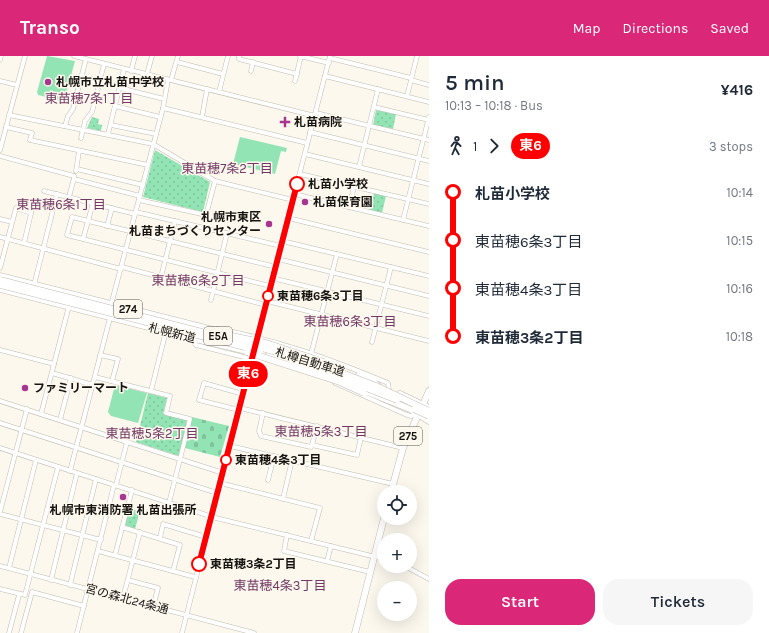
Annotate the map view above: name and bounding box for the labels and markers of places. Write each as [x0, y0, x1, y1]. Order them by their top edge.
place label: 札幌市立札苗中学校 [56, 75, 164, 89]
marker: 札幌市立札苗中学校 [43, 77, 53, 87]
place label: 札苗病院 [294, 115, 342, 129]
marker: 札苗病院 [279, 116, 291, 128]
marker: 札苗小学校 [289, 176, 305, 192]
place label: 札苗小学校 [308, 177, 368, 191]
place label: 札苗保育園 [313, 195, 373, 209]
marker: 札苗保育園 [300, 197, 310, 207]
place label: 札幌市東区 札苗まちづくりセンター [129, 210, 261, 238]
marker: 札幌市東区 札苗まちづくりセンター [264, 219, 274, 229]
place label: 東苗穂6条3丁目 [277, 289, 364, 303]
marker: 東苗穂6条3丁目 [262, 290, 274, 302]
place label: ファミリーマート [33, 381, 129, 395]
marker: ファミリーマート [20, 383, 30, 393]
place label: 東苗穂4条3丁目 [235, 453, 322, 467]
marker: 東苗穂4条3丁目 [220, 454, 232, 466]
marker: 札幌市東消防署 札苗出張所 [118, 492, 128, 502]
place label: 札幌市東消防署 札苗出張所 [49, 503, 197, 517]
marker: 東苗穂3条2丁目 [191, 556, 207, 572]
place label: 東苗穂3条2丁目 [210, 557, 297, 571]

